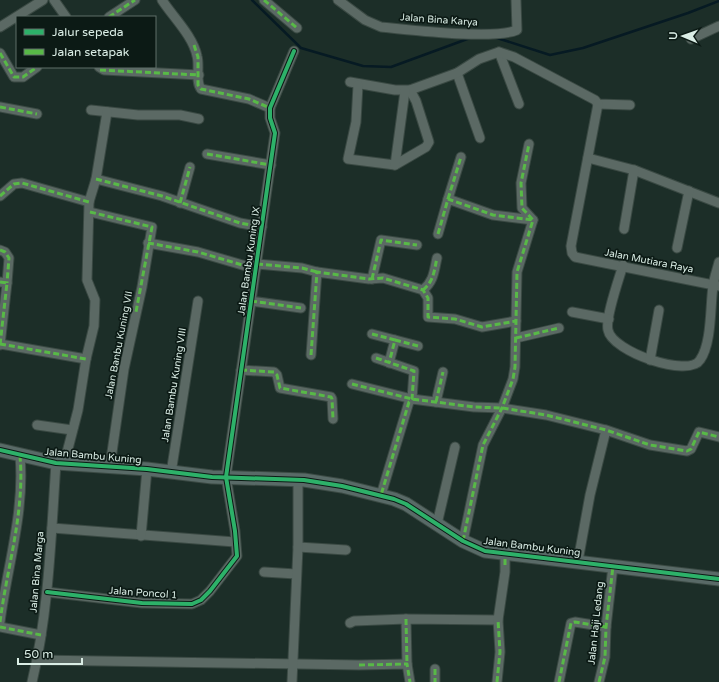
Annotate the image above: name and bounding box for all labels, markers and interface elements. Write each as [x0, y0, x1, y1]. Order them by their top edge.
street label: Jalan Bina Karya [400, 11, 478, 29]
legend [16, 16, 156, 68]
north arrow [663, 16, 703, 56]
text: Jalur sepeda [52, 25, 124, 39]
text: U [667, 31, 680, 40]
text: Jalan setapak [52, 45, 130, 59]
street label: Jalan Bambu Kuning IX [235, 206, 263, 316]
street label: Jalan Mutiara Raya [604, 246, 694, 276]
street label: Jalan Banbu Kuning VII [103, 290, 135, 400]
street label: Jalan Bambu Kuning VIII [159, 327, 189, 443]
street label: Jalan Bambu Kuning [44, 446, 142, 466]
street label: Jalan Bina Marga [27, 531, 47, 613]
street label: Jalan Bambu Kuning [483, 535, 581, 559]
street label: Jalan Haji Ledang [586, 581, 606, 665]
street label: Jalan Poncol 1 [108, 585, 178, 601]
scale bar [18, 640, 82, 666]
text: 50 m [24, 647, 53, 661]

